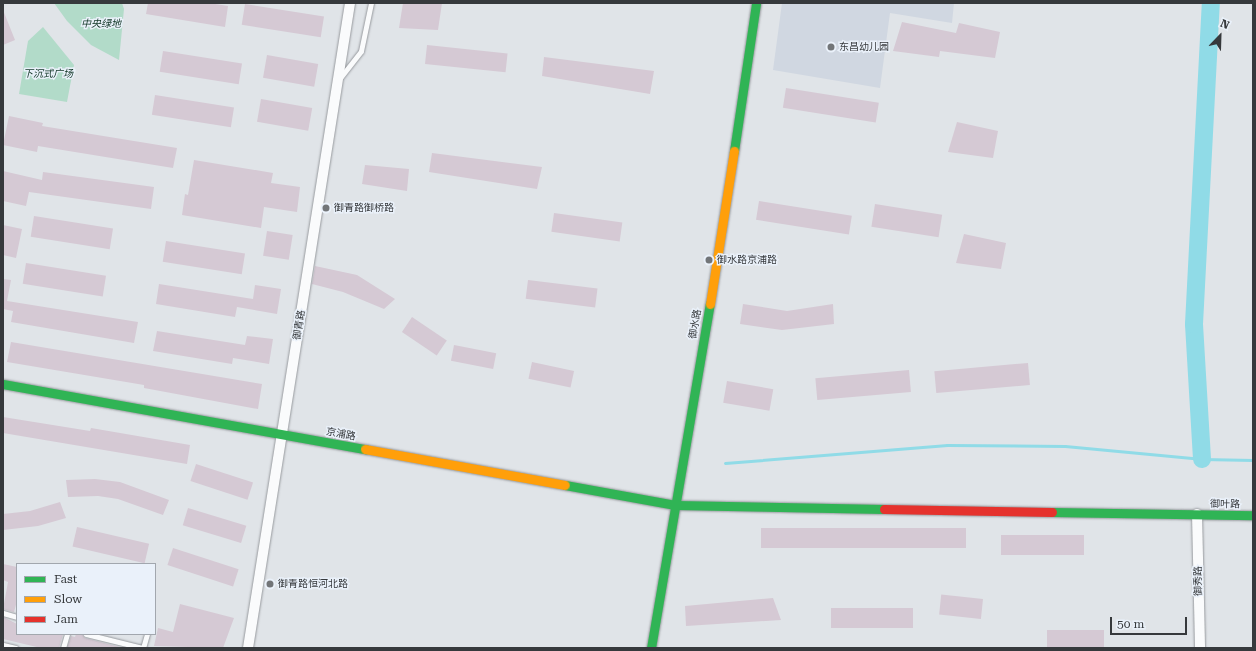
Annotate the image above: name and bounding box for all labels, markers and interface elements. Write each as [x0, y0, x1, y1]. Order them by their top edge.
north arrow [1200, 16, 1240, 56]
text: N [1218, 17, 1231, 32]
park label: 中央绿地 [81, 18, 121, 30]
place label: 东昌幼儿园 [839, 41, 889, 53]
marker: 东昌幼儿园 [826, 42, 836, 52]
park label: 下沉式广场 [23, 68, 73, 80]
place label: 御青路御桥路 [334, 202, 394, 214]
marker: 御青路御桥路 [321, 203, 331, 213]
place label: 御水路京浦路 [717, 254, 777, 266]
marker: 御水路京浦路 [704, 255, 714, 265]
street label: 御水路 [686, 308, 704, 340]
street label: 御青路 [291, 309, 307, 341]
street label: 京浦路 [325, 425, 357, 443]
street label: 御叶路 [1210, 498, 1240, 510]
legend [16, 563, 156, 635]
street label: 御秀路 [1192, 566, 1204, 596]
text: Fast [54, 572, 77, 586]
place label: 御青路恒河北路 [278, 578, 348, 590]
marker: 御青路恒河北路 [265, 579, 275, 589]
text: Slow [54, 592, 82, 606]
scale bar [1112, 609, 1189, 635]
text: Jam [54, 612, 78, 626]
text: 50 m [1117, 617, 1144, 631]

